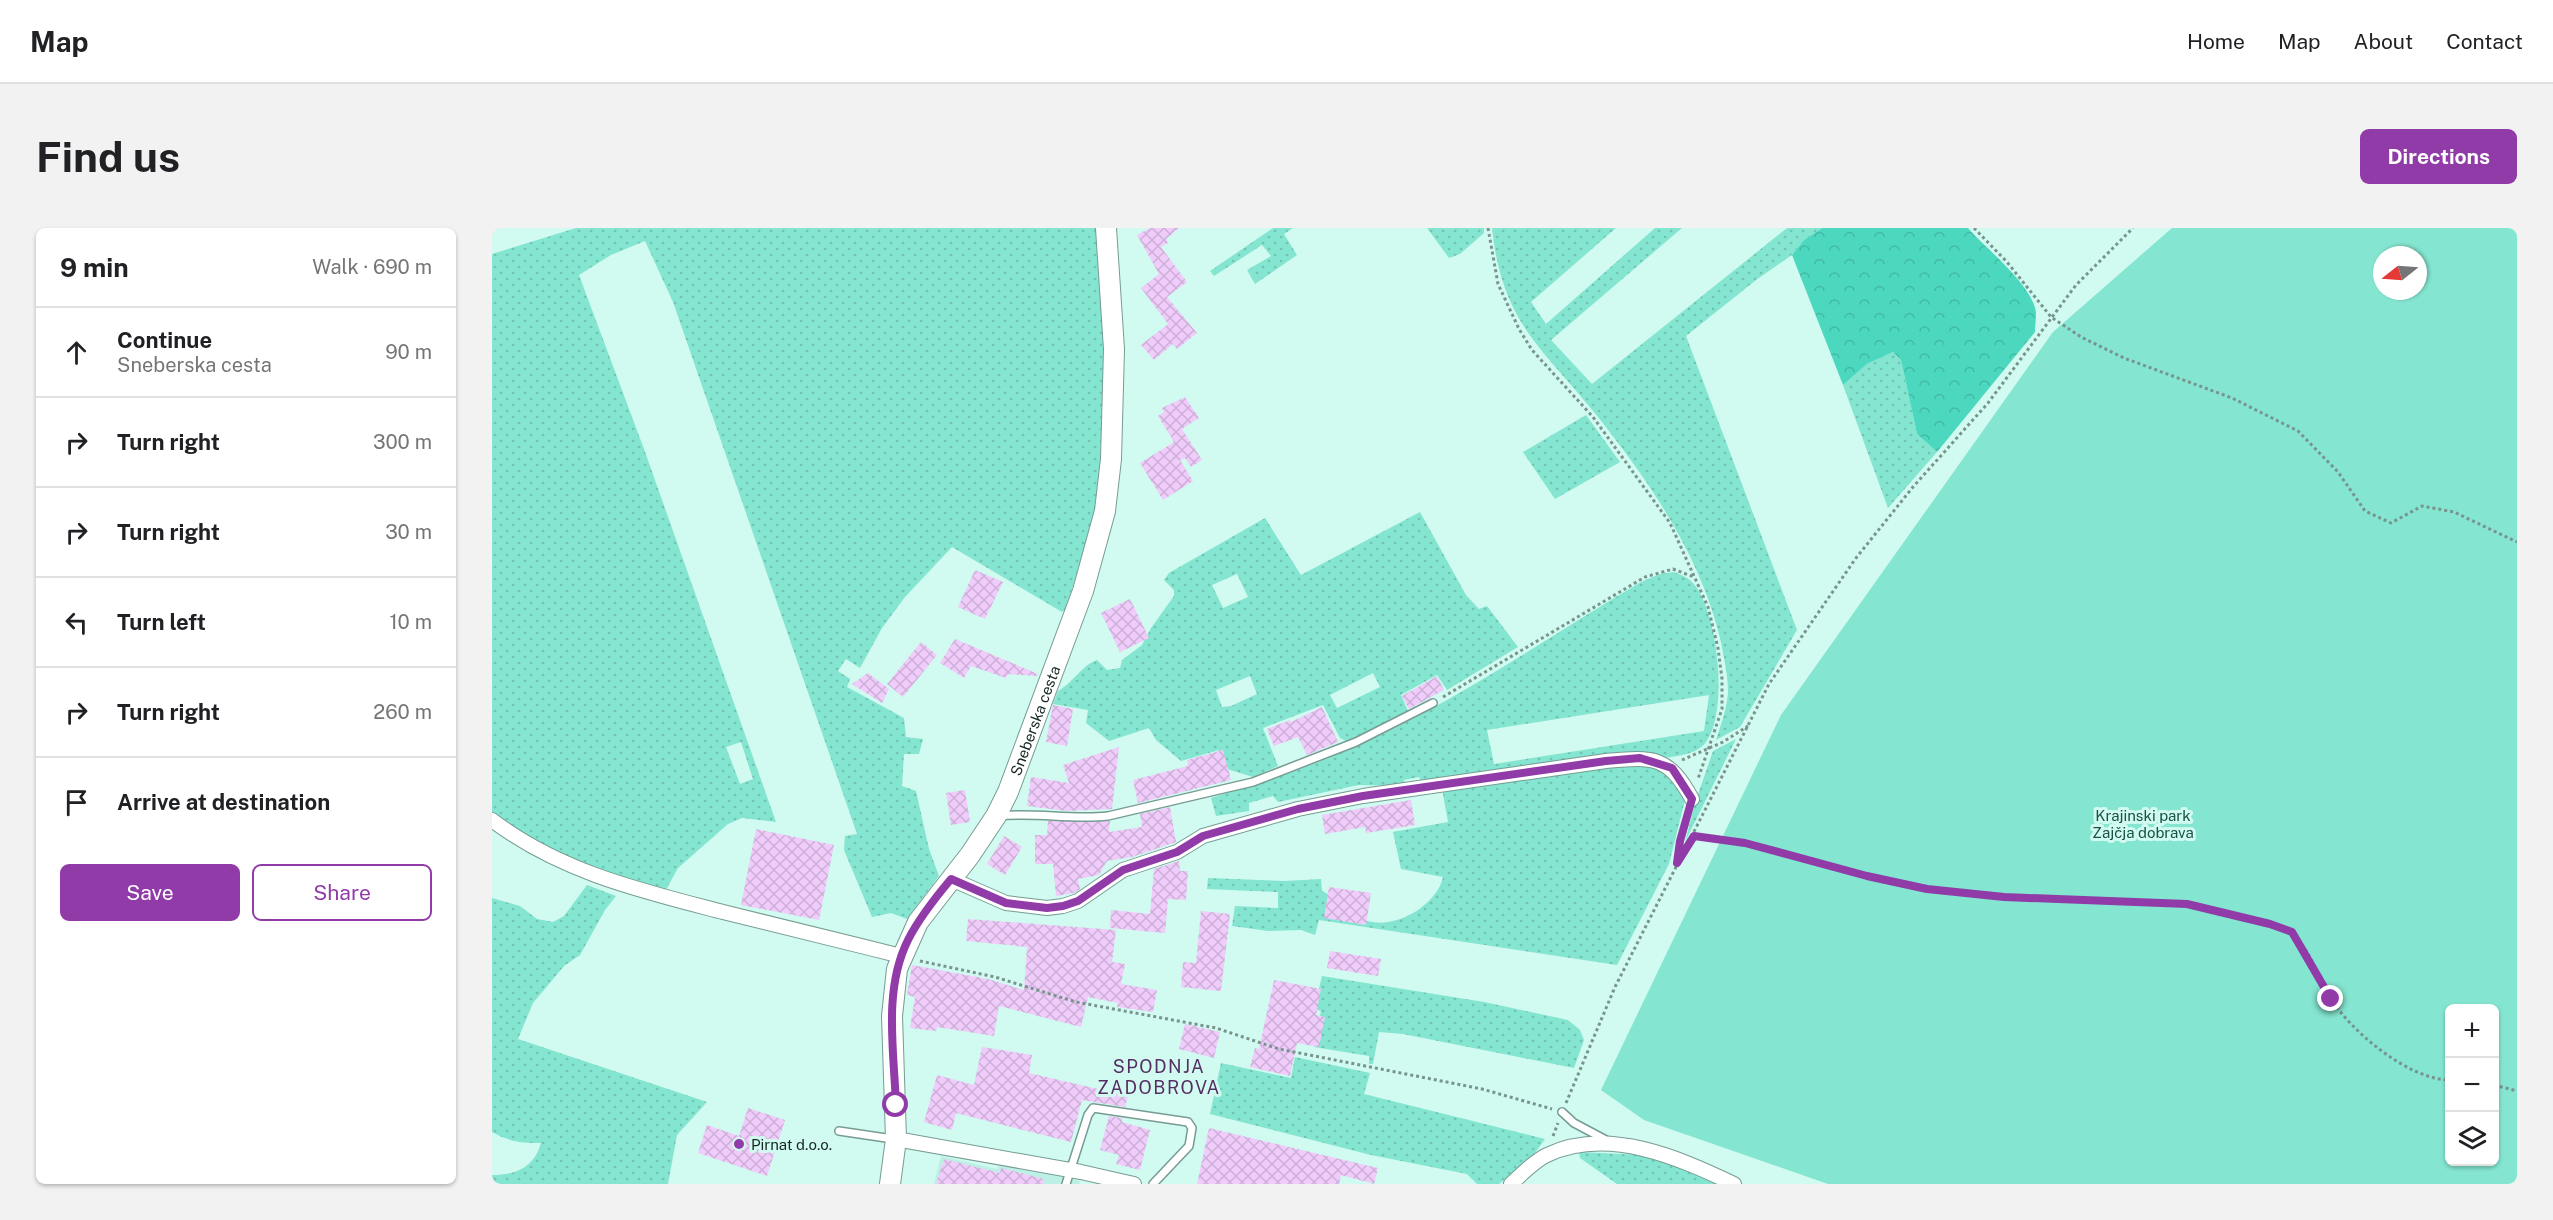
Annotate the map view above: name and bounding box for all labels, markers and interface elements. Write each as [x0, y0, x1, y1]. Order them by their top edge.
text: Map [30, 25, 89, 58]
text: Home [2187, 29, 2245, 54]
text: Map [2278, 29, 2321, 54]
text: About [2354, 29, 2413, 54]
text: Contact [2446, 29, 2523, 54]
button: Directions [2360, 129, 2517, 184]
text: Find us [36, 132, 180, 181]
north arrow [2373, 246, 2427, 300]
text: 9 min [60, 252, 129, 283]
text: Walk · 690 m [312, 255, 432, 279]
text: Continue [117, 327, 212, 353]
icon: ahead [60, 336, 93, 369]
text: 90 m [385, 340, 432, 364]
text: Sneberska cesta [117, 353, 272, 377]
icon: right [60, 426, 93, 459]
text: Turn right [117, 429, 220, 455]
text: 300 m [373, 430, 432, 454]
icon: right [60, 516, 93, 549]
text: Turn right [117, 519, 220, 545]
text: 30 m [385, 520, 432, 544]
icon: left [60, 606, 93, 639]
text: Turn left [117, 609, 206, 635]
text: 10 m [389, 610, 432, 634]
street label: Sneberska cesta [1006, 663, 1063, 778]
icon: right [60, 696, 93, 729]
text: Turn right [117, 699, 220, 725]
text: 260 m [373, 700, 432, 724]
icon: arrive [60, 786, 93, 819]
text: Arrive at destination [117, 789, 330, 815]
park label: Krajinski park Zajčja dobrava [2092, 807, 2194, 841]
button: Save [60, 864, 240, 921]
button: Share [252, 864, 432, 921]
route end [2317, 985, 2343, 1011]
map controls [2445, 1004, 2499, 1166]
button: + [2445, 1004, 2499, 1058]
district label: SPODNJA ZADOBROVA [1097, 1056, 1221, 1098]
button: − [2445, 1058, 2499, 1112]
route start [882, 1091, 908, 1117]
button: layers [2445, 1112, 2499, 1166]
place label: Pirnat d.o.o. [751, 1136, 832, 1153]
marker: Pirnat d.o.o. [732, 1137, 746, 1151]

